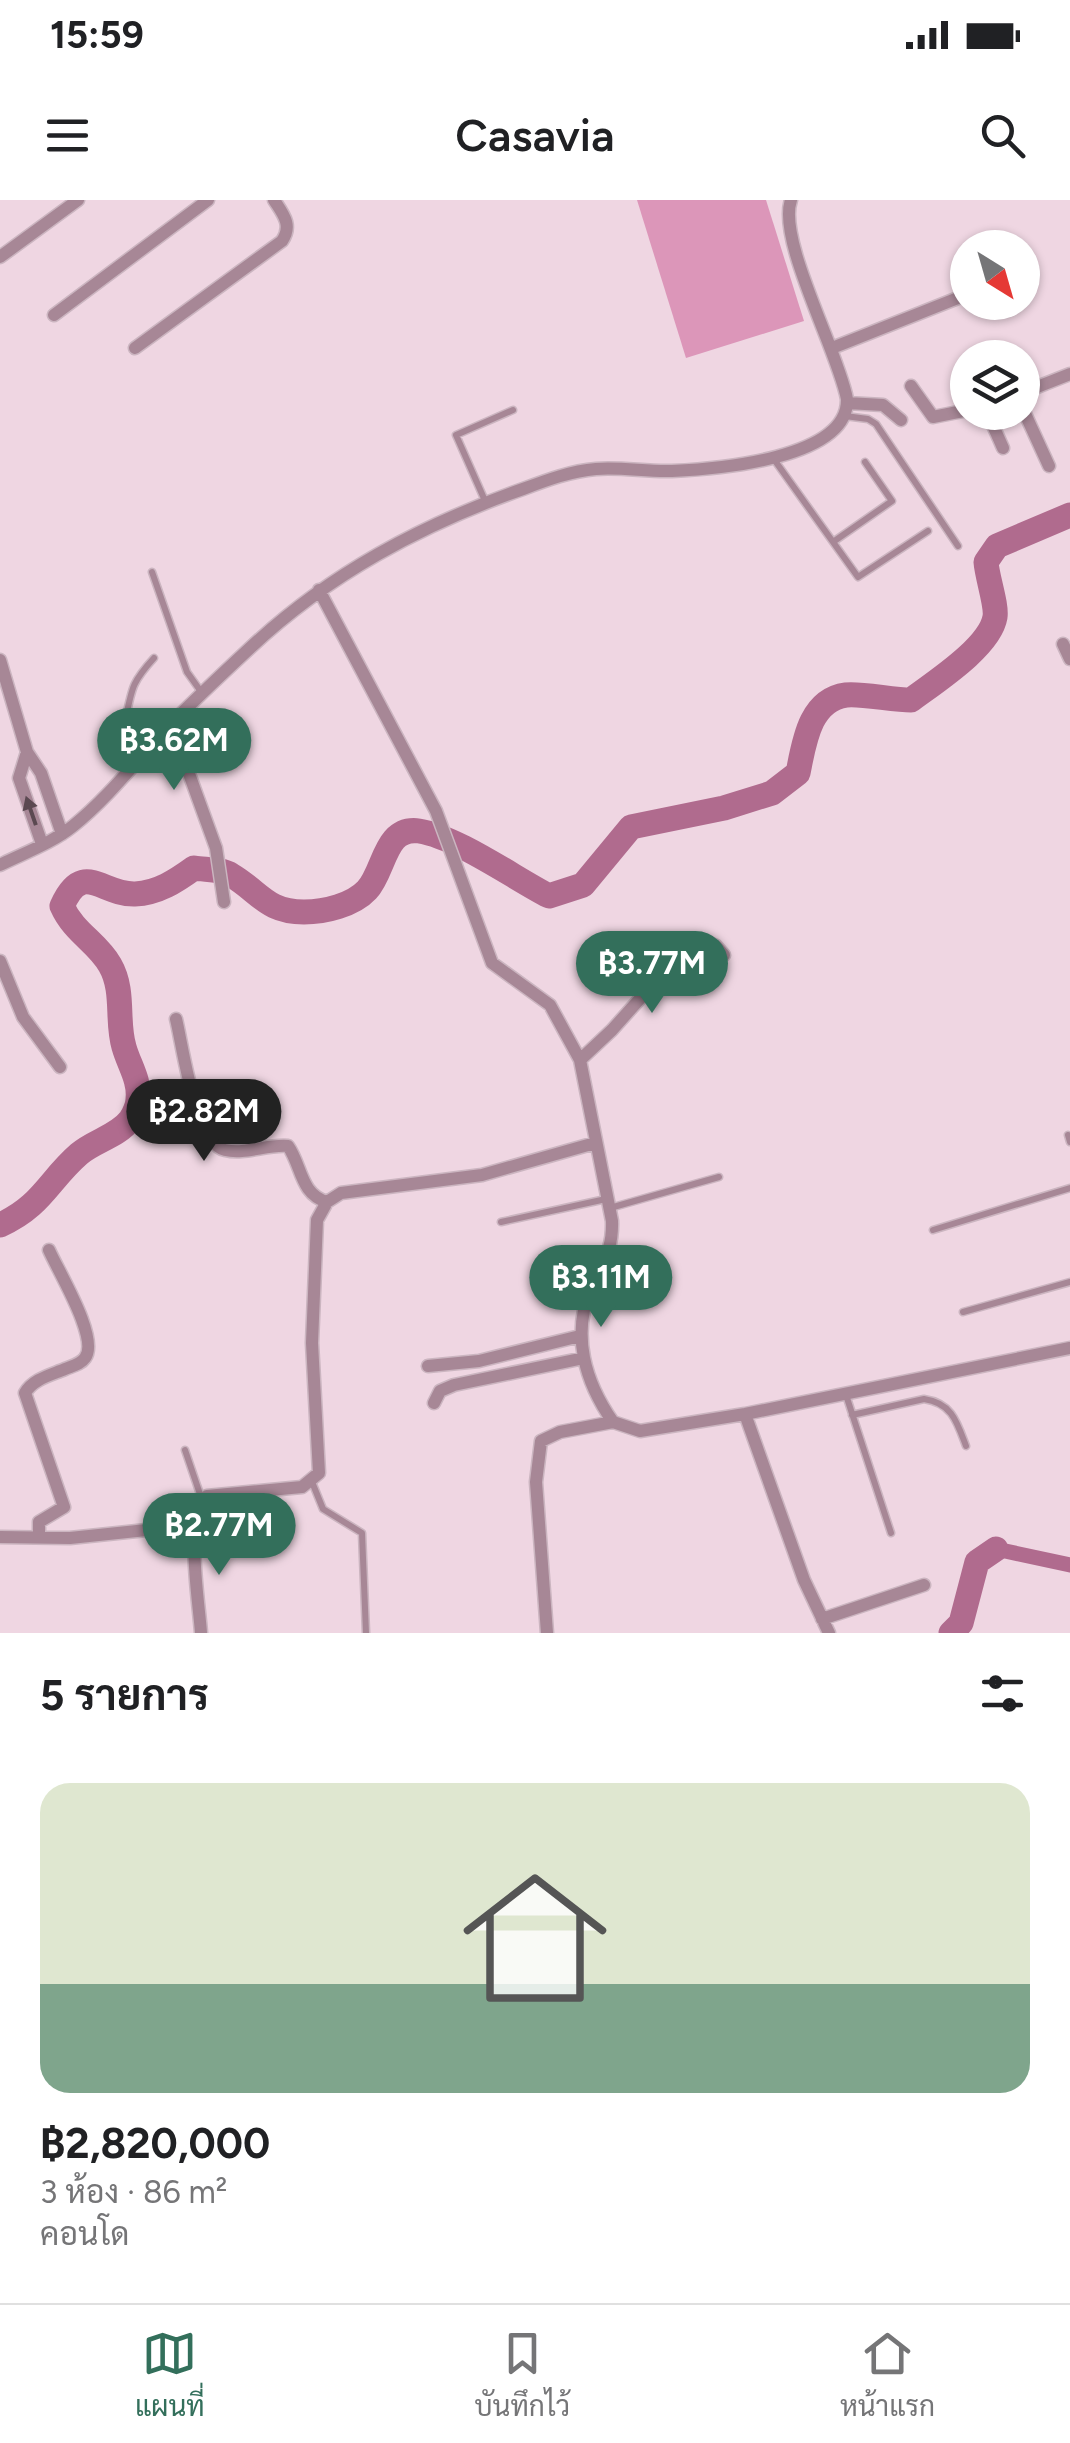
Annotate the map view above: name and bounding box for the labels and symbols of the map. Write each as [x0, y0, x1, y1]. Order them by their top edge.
north arrow [950, 230, 1040, 320]
pin: ฿3.62M [93, 708, 255, 793]
one-way arrow [22, 795, 37, 825]
pin: ฿3.77M [571, 931, 733, 1016]
pin: ฿2.82M [123, 1079, 285, 1164]
pin: ฿3.11M [520, 1245, 682, 1330]
pin: ฿2.77M [138, 1493, 300, 1578]

